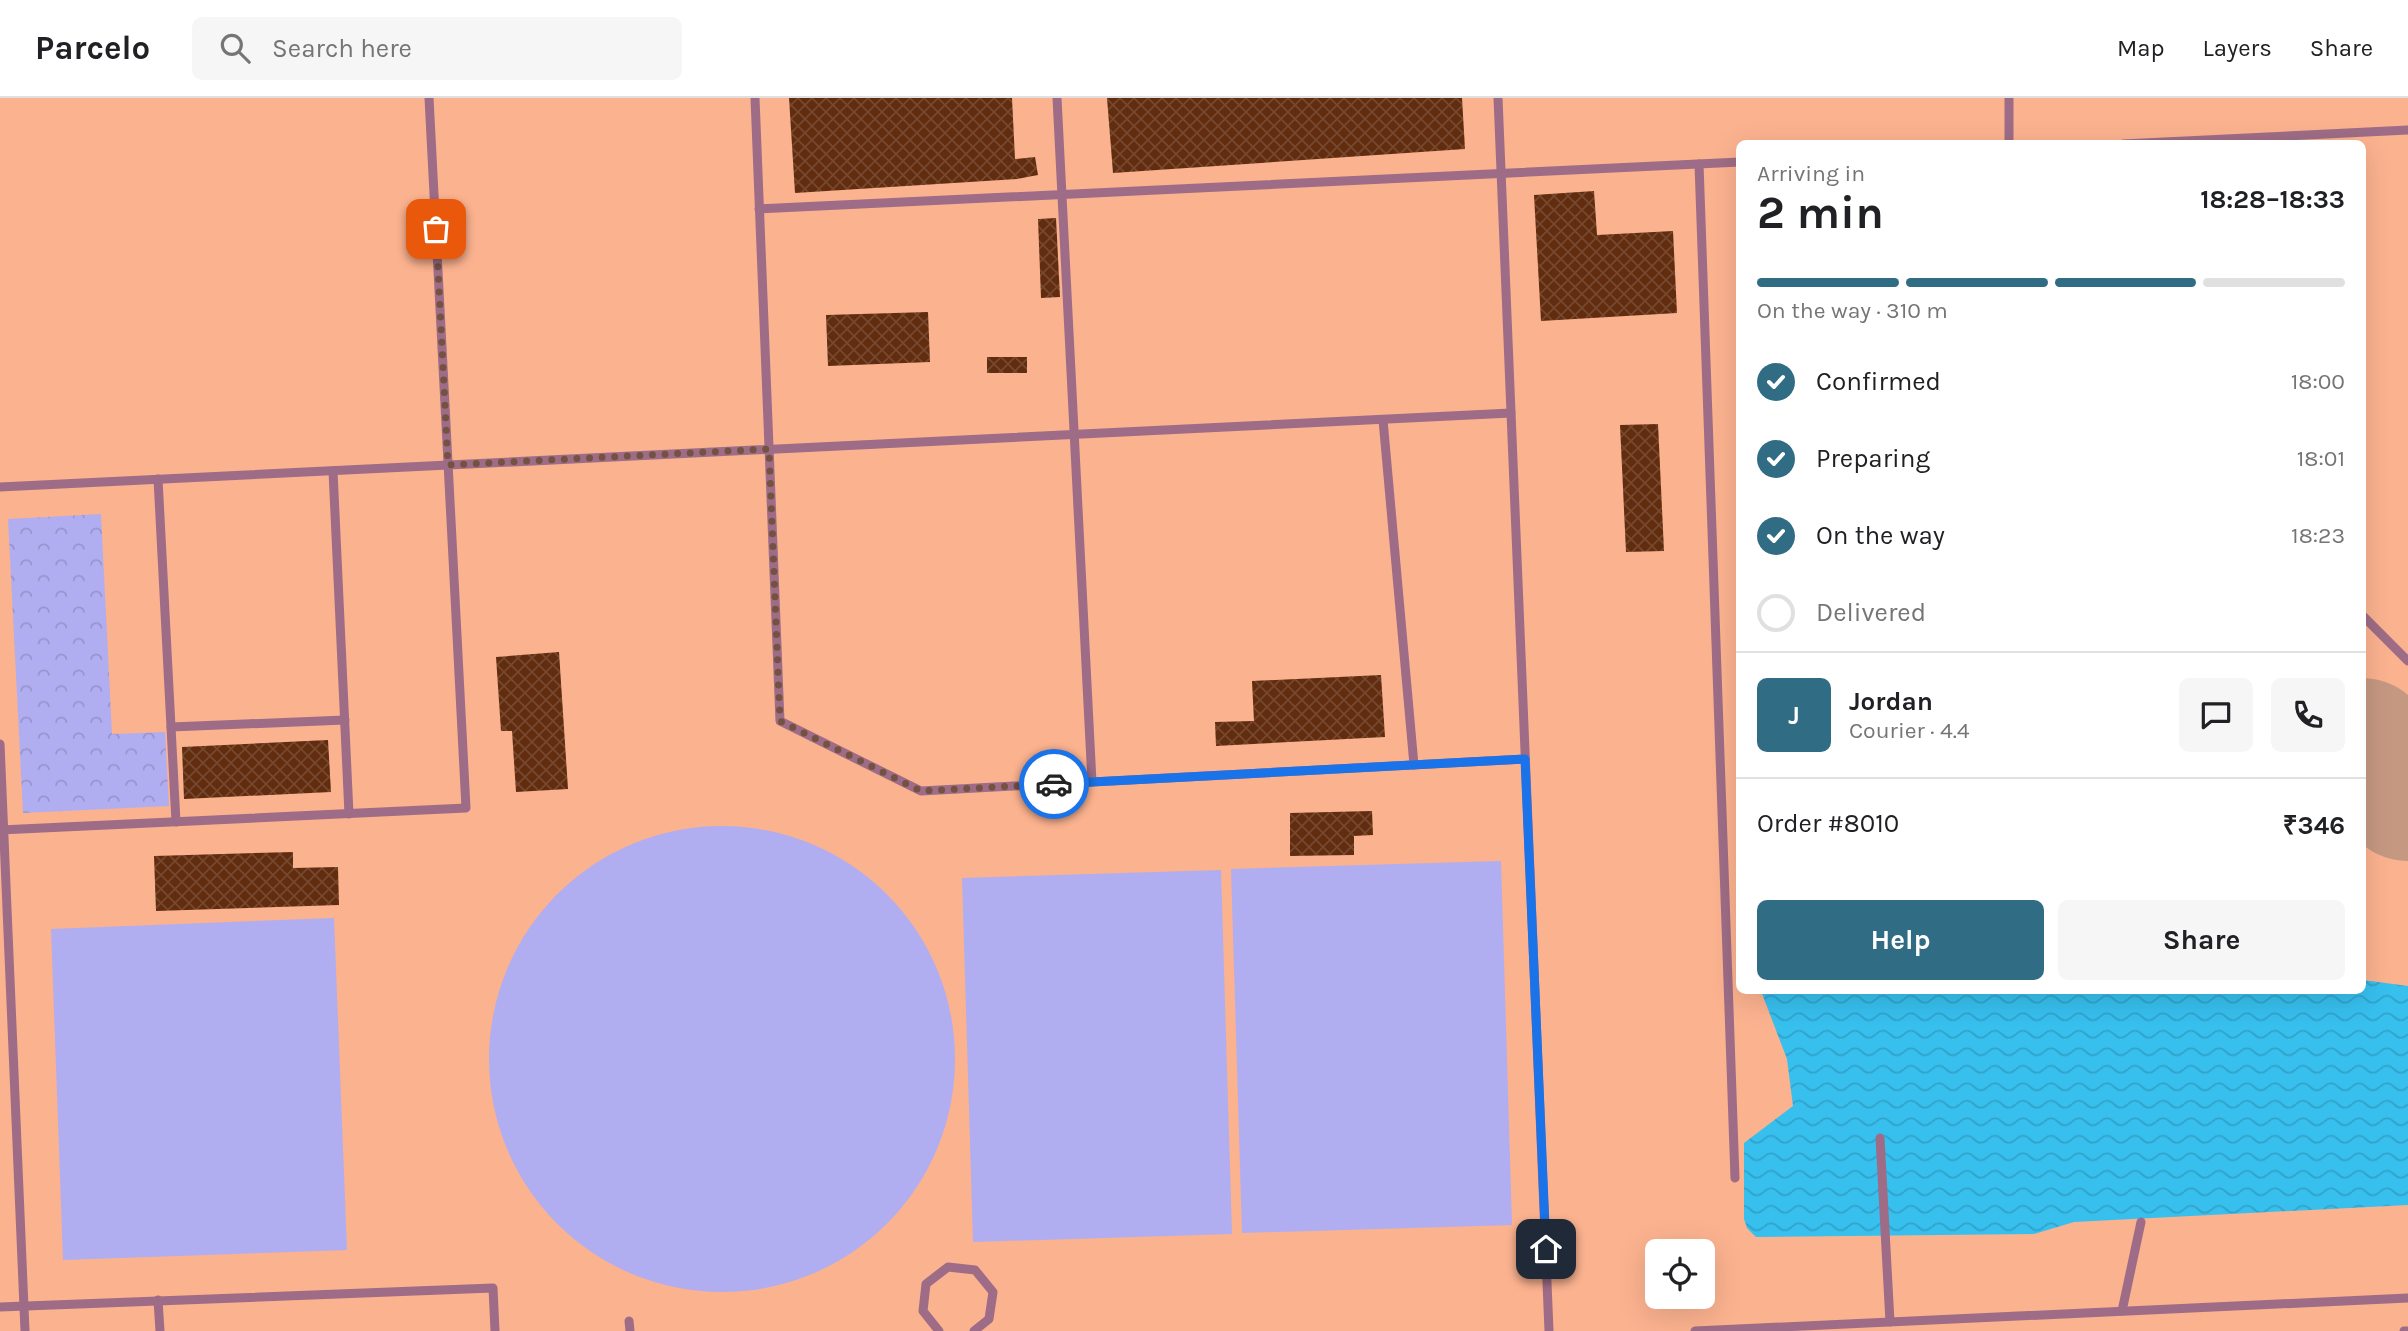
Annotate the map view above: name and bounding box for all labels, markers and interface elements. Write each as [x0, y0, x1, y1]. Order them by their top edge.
search box [192, 17, 682, 80]
text: Parcelo [35, 29, 150, 67]
icon: search [216, 29, 254, 67]
text: Search here [272, 33, 412, 64]
text: Map [2117, 34, 2165, 62]
text: Layers [2203, 34, 2272, 62]
text: Share [2310, 34, 2373, 62]
text: Arriving in [1757, 160, 1865, 187]
text: 18:28–18:33 [2200, 184, 2345, 215]
text: 2 min [1757, 186, 1884, 240]
pin [406, 199, 466, 259]
icon: bag [417, 210, 455, 248]
text: On the way · 310 m [1757, 297, 1948, 324]
icon: check [1757, 363, 1795, 401]
text: Confirmed [1816, 366, 1941, 397]
text: 18:00 [2291, 368, 2345, 395]
icon: check [1757, 440, 1795, 478]
text: Preparing [1816, 443, 1930, 474]
text: 18:01 [2297, 445, 2345, 472]
icon: check [1757, 517, 1795, 555]
text: On the way [1816, 520, 1945, 551]
text: 18:23 [2291, 522, 2345, 549]
text: Delivered [1816, 597, 1926, 628]
button: chat [2179, 678, 2253, 752]
button: phone [2271, 678, 2345, 752]
text: Jordan [1849, 686, 1933, 717]
text: J [1788, 700, 1800, 731]
text: Courier · 4.4 [1849, 717, 1970, 744]
courier [1019, 749, 1089, 819]
icon: car [1035, 765, 1073, 803]
text: Order #8010 [1757, 808, 1899, 839]
text: ₹346 [2283, 810, 2345, 841]
button: Help [1757, 900, 2044, 980]
button: Share [2058, 900, 2345, 980]
pin [1516, 1219, 1576, 1279]
icon: home [1527, 1230, 1565, 1268]
map controls [1645, 1239, 1715, 1309]
button: locate [1645, 1239, 1715, 1309]

